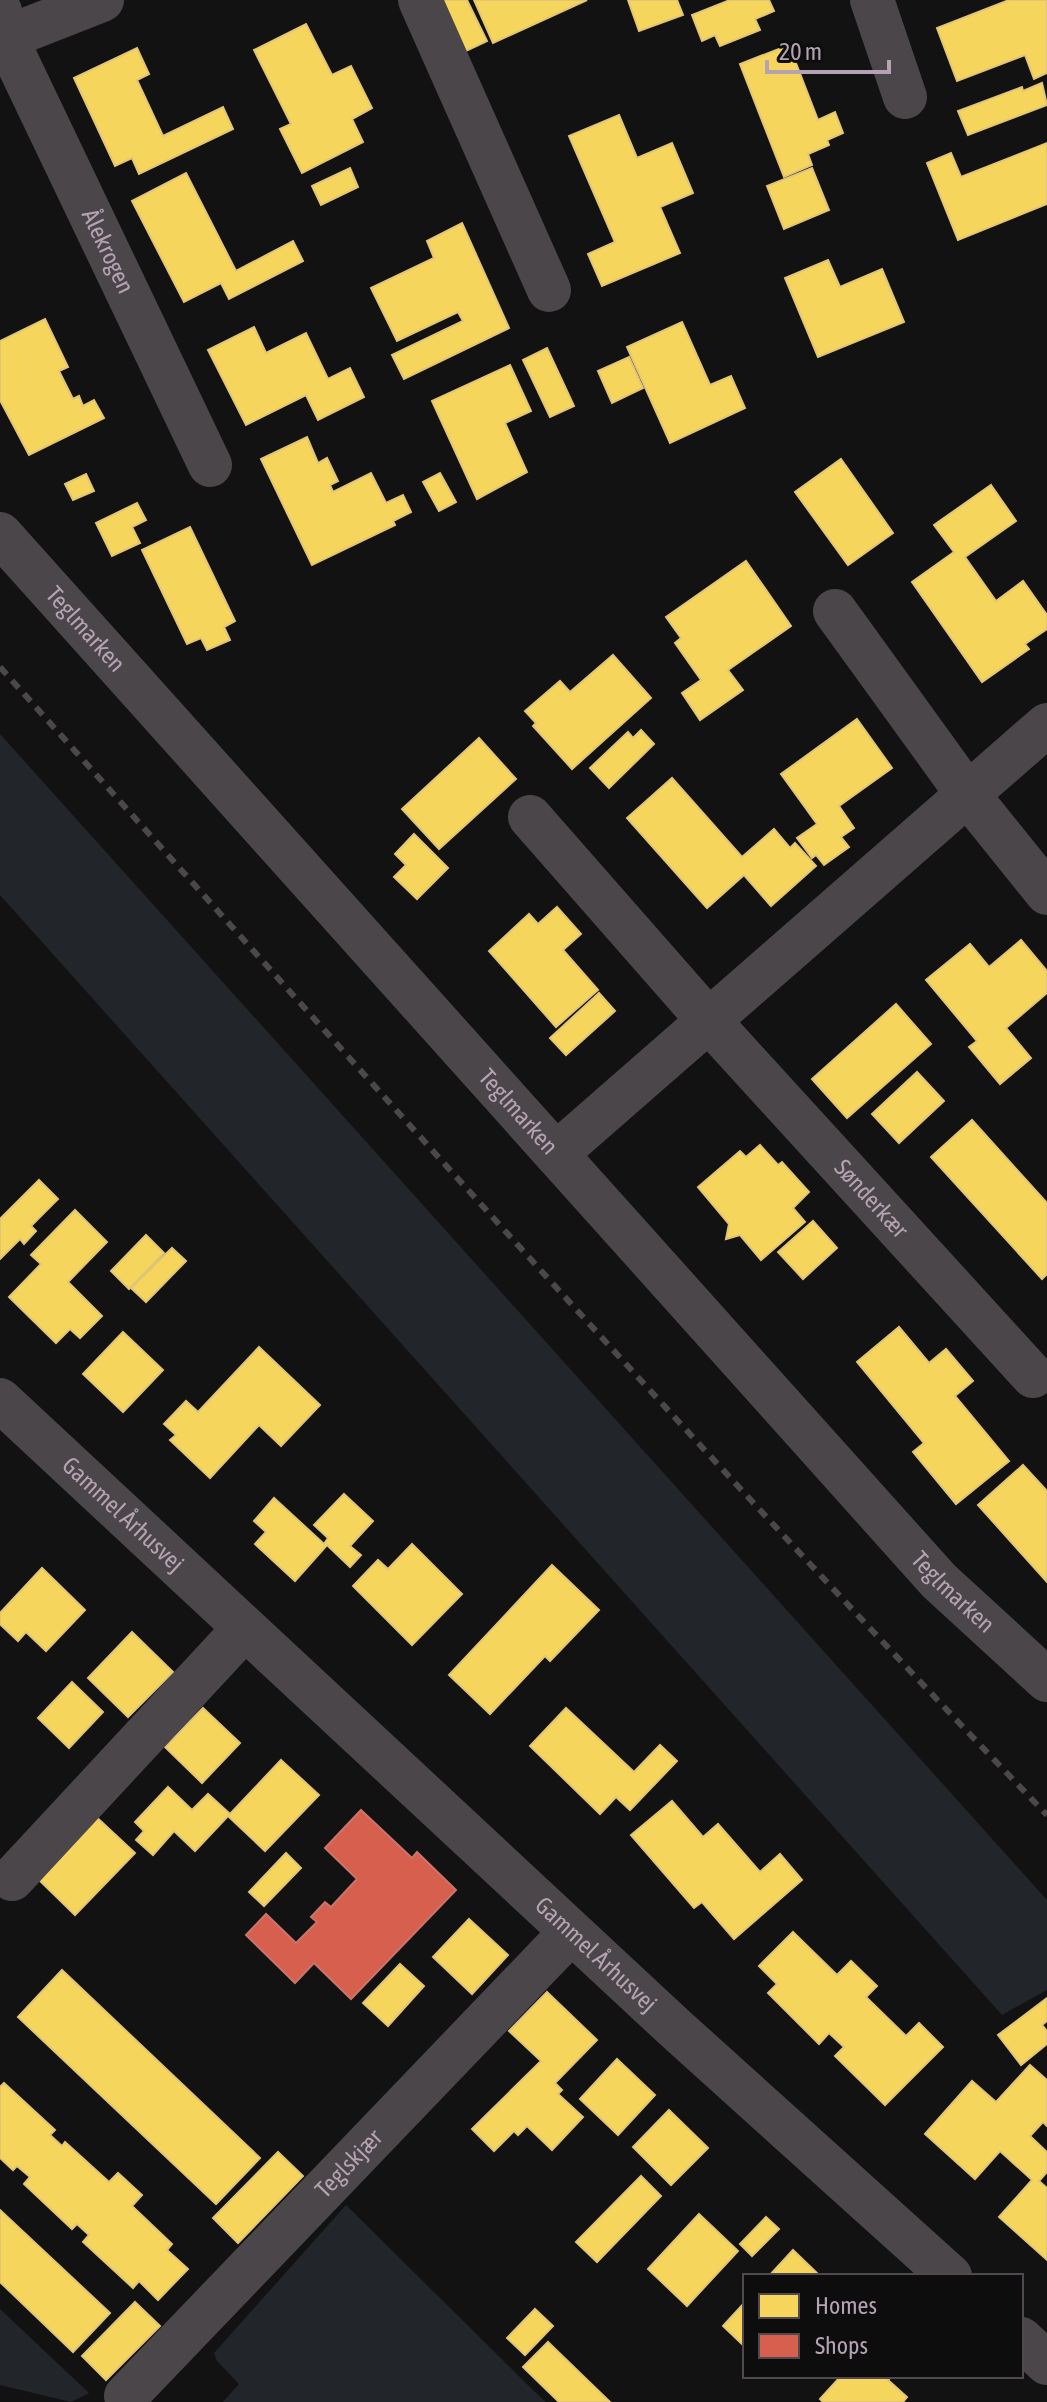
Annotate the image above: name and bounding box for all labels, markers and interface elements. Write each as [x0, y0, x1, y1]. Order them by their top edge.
scale bar [767, 24, 889, 74]
text: 20 m [779, 38, 822, 65]
street label: Ålekrogen [77, 204, 140, 298]
street label: Teglmarken [41, 581, 131, 677]
street label: Teglmarken [473, 1063, 564, 1159]
street label: Sønderkær [829, 1154, 914, 1243]
street label: Gammel Århusvej [57, 1451, 190, 1577]
street label: Teglmarken [906, 1546, 1000, 1638]
street label: Gammel Århusvej [530, 1891, 662, 2017]
street label: Teglskjær [310, 2123, 388, 2203]
legend [743, 2274, 1023, 2378]
text: Homes [815, 2292, 877, 2319]
text: Shops [815, 2332, 868, 2359]

